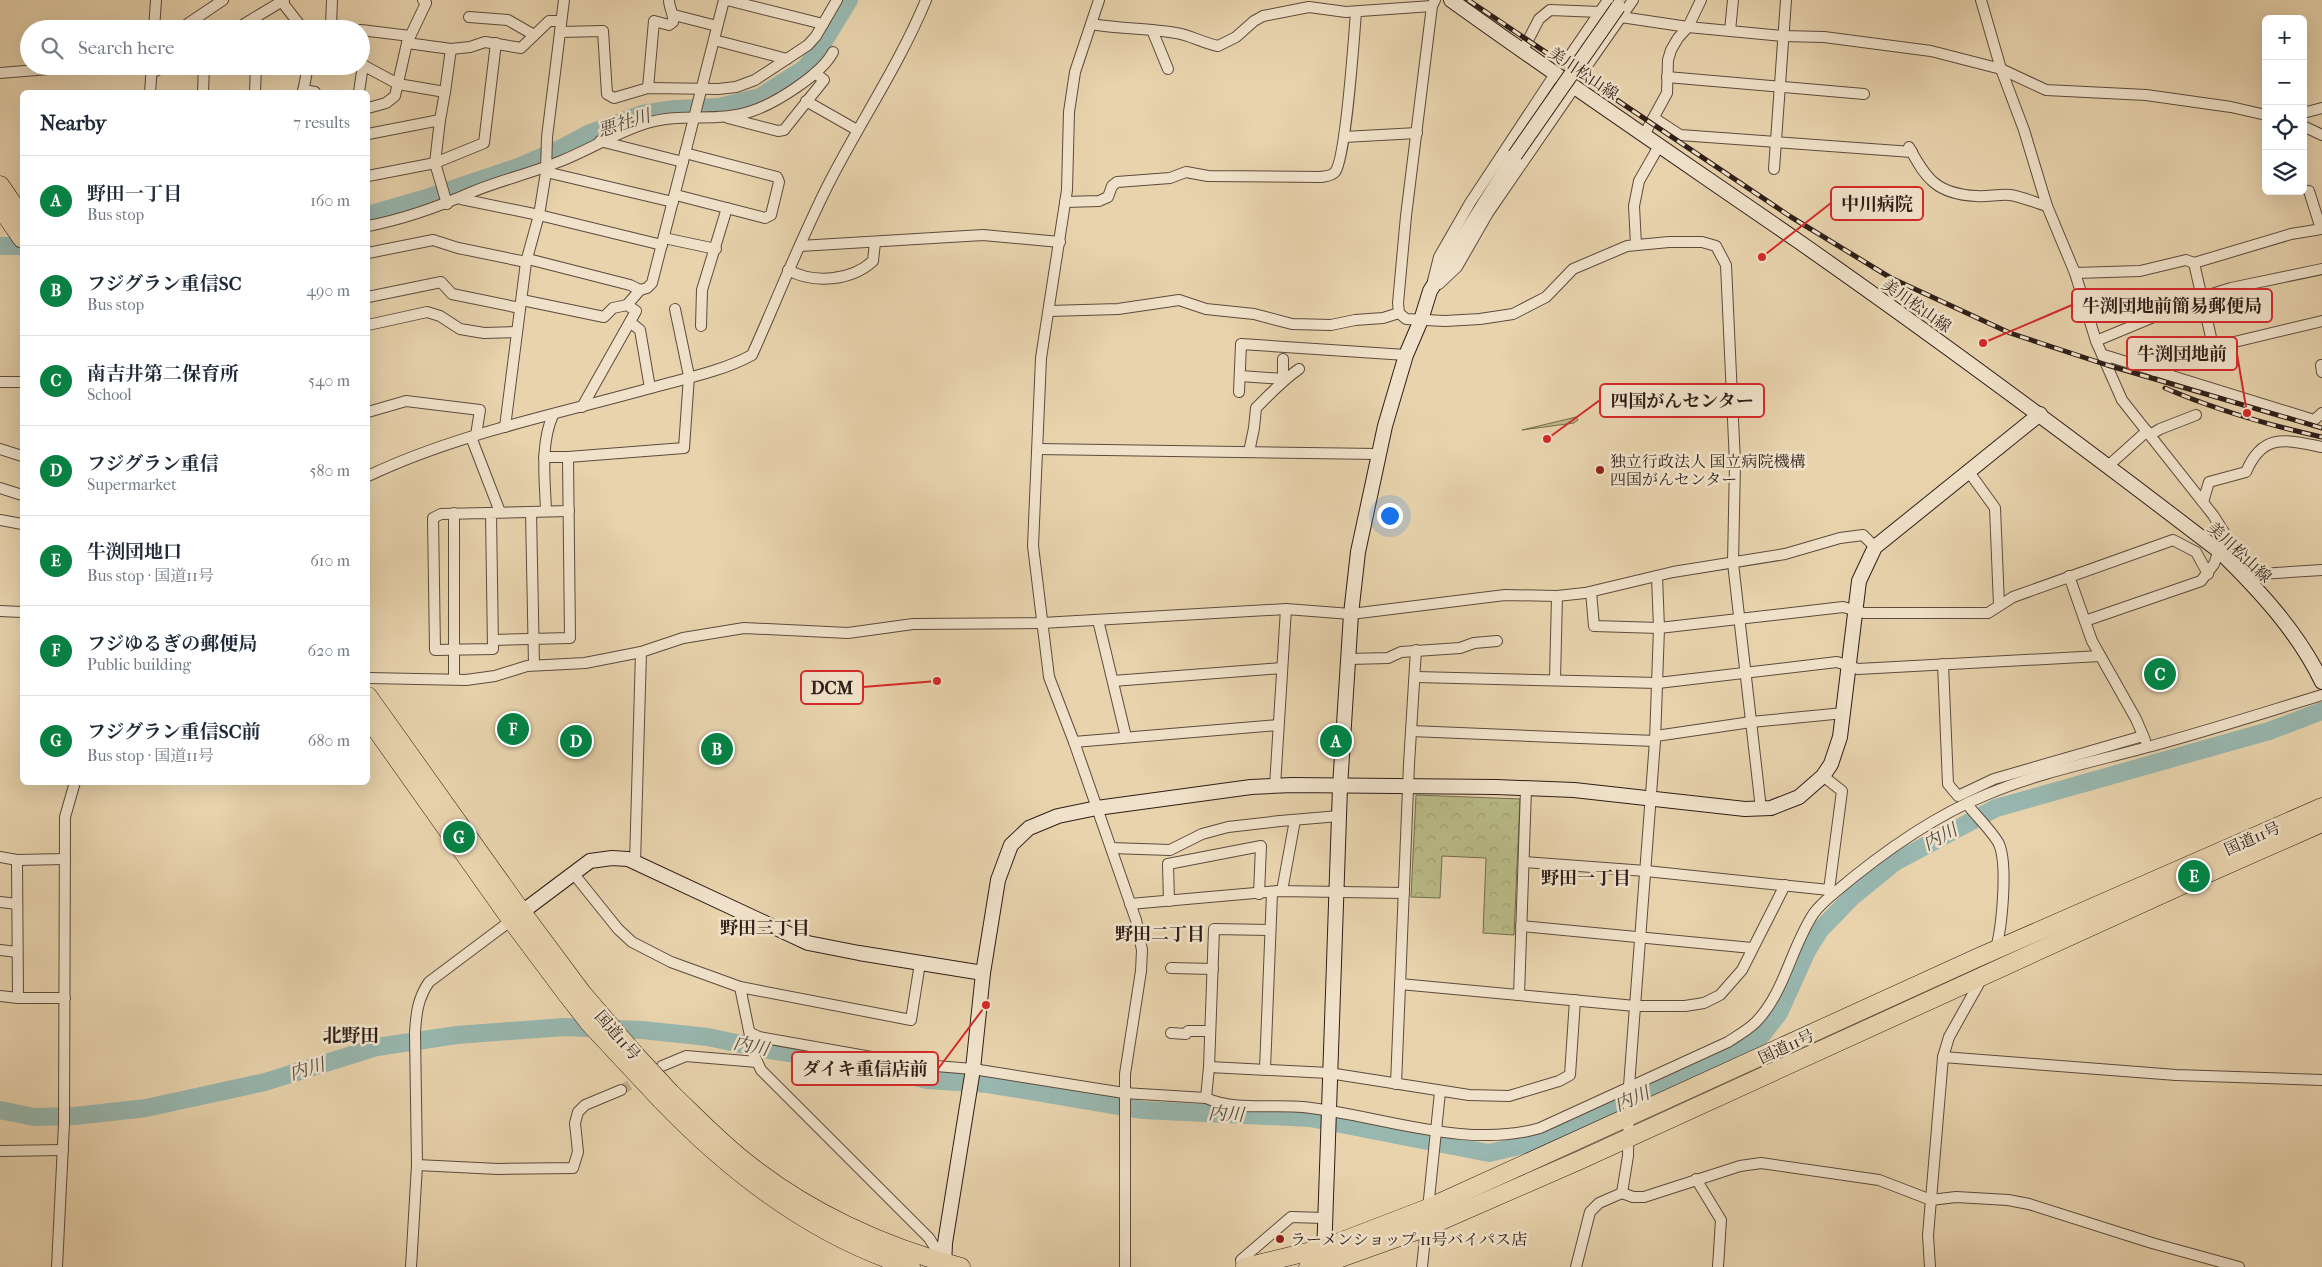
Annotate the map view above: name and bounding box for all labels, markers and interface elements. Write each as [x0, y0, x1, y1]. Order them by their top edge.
map controls [2262, 15, 2307, 195]
button: + [2262, 15, 2307, 60]
search box [20, 20, 370, 75]
icon: search [38, 34, 66, 62]
text: Search here [78, 37, 174, 59]
street label: 美川松山線 [1545, 43, 1622, 104]
button: − [2262, 60, 2307, 105]
water label: 悪社川 [595, 105, 655, 141]
button: locate [2262, 105, 2307, 150]
text: Nearby [40, 111, 106, 135]
text: 7 results [293, 113, 350, 132]
button: layers [2262, 150, 2307, 195]
text: 野田一丁目 [87, 183, 182, 205]
callout: 中川病院 [1831, 187, 1923, 220]
text: A [51, 191, 61, 210]
text: 160 m [310, 191, 350, 210]
text: 中川病院 [1841, 194, 1913, 215]
text: Bus stop [87, 205, 144, 224]
text: フジグラン重信SC [87, 273, 241, 295]
street label: 美川松山線 [1878, 275, 1955, 336]
text: B [51, 281, 61, 300]
text: 490 m [307, 281, 350, 300]
callout: 牛渕団地前簡易郵便局 [2072, 289, 2272, 322]
text: Bus stop [87, 295, 144, 314]
text: 牛渕団地前簡易郵便局 [2082, 296, 2262, 317]
callout: 牛渕団地前 [2127, 337, 2237, 370]
text: 牛渕団地前 [2137, 344, 2227, 365]
text: 南吉井第二保育所 [87, 363, 239, 385]
text: C [51, 371, 61, 390]
text: 540 m [308, 371, 350, 390]
callout: 四国がんセンター [1600, 384, 1764, 417]
text: School [87, 385, 132, 404]
text: 四国がんセンター [1610, 391, 1754, 412]
place label: 独立行政法人 国立病院機構 四国がんセンター [1610, 452, 1805, 489]
text: フジグラン重信 [87, 453, 219, 475]
text: D [50, 461, 62, 480]
text: 580 m [309, 461, 350, 480]
marker: 独立行政法人 国立病院機構 四国がんセンター [1594, 464, 1606, 476]
text: Supermarket [87, 475, 177, 494]
your location [1377, 503, 1403, 529]
street label: 美川松山線 [2204, 518, 2275, 587]
text: 牛渕団地口 [87, 541, 182, 563]
text: E [51, 551, 61, 570]
text: 610 m [310, 551, 350, 570]
text: Bus stop · 国道11号 [87, 566, 214, 585]
text: フジゆるぎの郵便局 [87, 633, 257, 655]
text: F [52, 641, 60, 660]
text: 620 m [308, 641, 350, 660]
text: Public building [87, 655, 191, 674]
pin: C [2144, 655, 2176, 693]
callout: DCM [801, 671, 863, 704]
text: DCM [811, 678, 854, 699]
pin: F [497, 710, 529, 748]
text: フジグラン重信SC前 [87, 721, 260, 743]
pin: D [560, 722, 592, 760]
pin: A [1320, 722, 1352, 760]
pin: B [701, 730, 733, 768]
text: G [50, 731, 62, 750]
text: 680 m [308, 731, 350, 750]
text: Bus stop · 国道11号 [87, 746, 214, 765]
pin: G [443, 818, 475, 856]
street label: 国道11号 [2221, 818, 2283, 859]
water label: 内川 [1919, 819, 1963, 855]
pin: E [2178, 857, 2210, 895]
district label: 野田一丁目 [1541, 868, 1631, 889]
district label: 野田三丁目 [720, 918, 810, 939]
district label: 野田二丁目 [1115, 924, 1205, 945]
street label: 国道11号 [591, 1007, 644, 1064]
district label: 北野田 [322, 1025, 380, 1047]
street label: 国道11号 [1755, 1025, 1817, 1068]
water label: 内川 [731, 1033, 773, 1061]
callout: ダイキ重信店前 [792, 1052, 938, 1085]
water label: 内川 [287, 1054, 329, 1085]
text: ダイキ重信店前 [802, 1059, 928, 1080]
water label: 内川 [1612, 1082, 1655, 1116]
water label: 内川 [1207, 1103, 1246, 1126]
place label: ラーメンショップ 11号バイパス店 [1290, 1230, 1527, 1249]
marker: ラーメンショップ 11号バイパス店 [1274, 1233, 1286, 1245]

